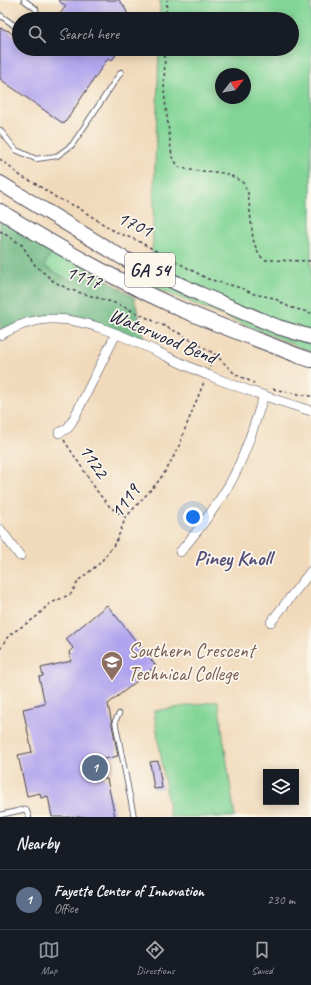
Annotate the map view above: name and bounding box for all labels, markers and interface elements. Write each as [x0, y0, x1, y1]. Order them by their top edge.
search box [12, 12, 299, 56]
icon: search [26, 23, 48, 45]
text: Search here [58, 25, 119, 44]
north arrow [215, 68, 251, 104]
street label: 1701 [113, 205, 158, 244]
road number: GA 54 [125, 253, 175, 287]
street label: 1117 [63, 259, 106, 295]
street label: Waterwood Bend [105, 302, 223, 371]
street label: 1122 [74, 439, 115, 485]
street label: 1119 [104, 477, 147, 523]
your location [183, 507, 203, 527]
district label: Piney Knoll [194, 545, 276, 572]
place label: Southern Crescent Technical College [128, 638, 258, 686]
school or university icon: Southern Crescent Technical College [99, 649, 125, 682]
pin: 1 [82, 753, 108, 783]
map controls [263, 769, 299, 805]
button: layers [263, 769, 299, 805]
text: Nearby [16, 833, 59, 854]
text: Fayette Center of Innovation [54, 882, 204, 901]
text: 1 [26, 892, 32, 908]
text: 230 m [267, 892, 295, 908]
text: Office [54, 901, 78, 917]
tab: Map [38, 939, 60, 977]
tab: Directions [136, 939, 175, 977]
tab: Saved [251, 939, 273, 977]

